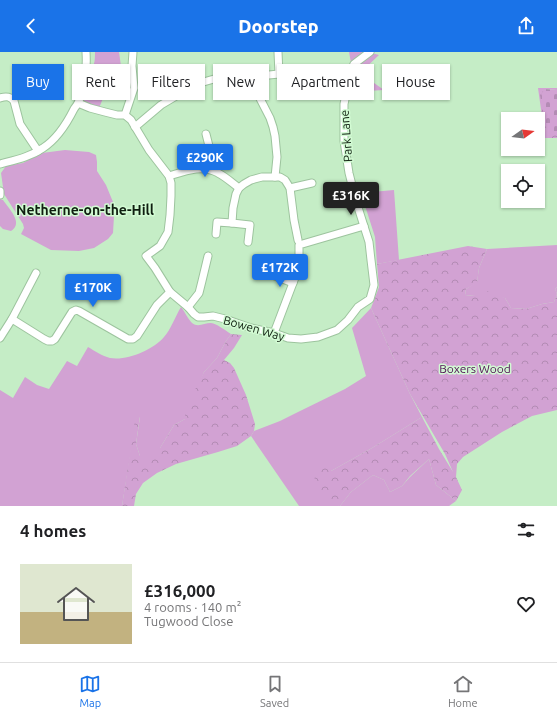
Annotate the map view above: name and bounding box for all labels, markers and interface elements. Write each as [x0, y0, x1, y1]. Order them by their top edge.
icon: back [20, 15, 42, 37]
icon: share [515, 15, 537, 37]
text: Doorstep [238, 16, 319, 36]
chip: Buy [12, 64, 64, 100]
chip: Rent [72, 64, 130, 100]
chip: Filters [138, 64, 205, 100]
chip: New [213, 64, 269, 100]
chip: Apartment [277, 64, 374, 100]
chip: House [382, 64, 450, 100]
street label: Park Lane [338, 109, 354, 163]
north arrow [501, 112, 545, 156]
map controls [501, 112, 545, 208]
pin: £290K [177, 144, 233, 178]
text: £290K [186, 150, 224, 164]
button: locate [501, 164, 545, 208]
pin: £316K [323, 182, 379, 216]
text: £316K [332, 188, 370, 202]
district label: Netherne-on-the-Hill [16, 202, 154, 218]
pin: £172K [252, 254, 308, 288]
text: £172K [261, 260, 299, 274]
pin: £170K [65, 274, 121, 308]
text: £170K [74, 280, 112, 294]
street label: Bowen Way [222, 313, 286, 343]
park label: Boxers Wood [439, 362, 511, 375]
icon: filters [515, 519, 537, 541]
text: 4 homes [20, 521, 86, 540]
icon: home [52, 580, 100, 628]
text: £316,000 [144, 581, 215, 600]
icon: heart [515, 593, 537, 615]
text: 4 rooms · 140 m² [144, 600, 241, 614]
text: Tugwood Close [144, 614, 233, 628]
tab: Map [79, 673, 101, 709]
tab: Saved [260, 673, 289, 709]
tab: Home [448, 673, 478, 709]

